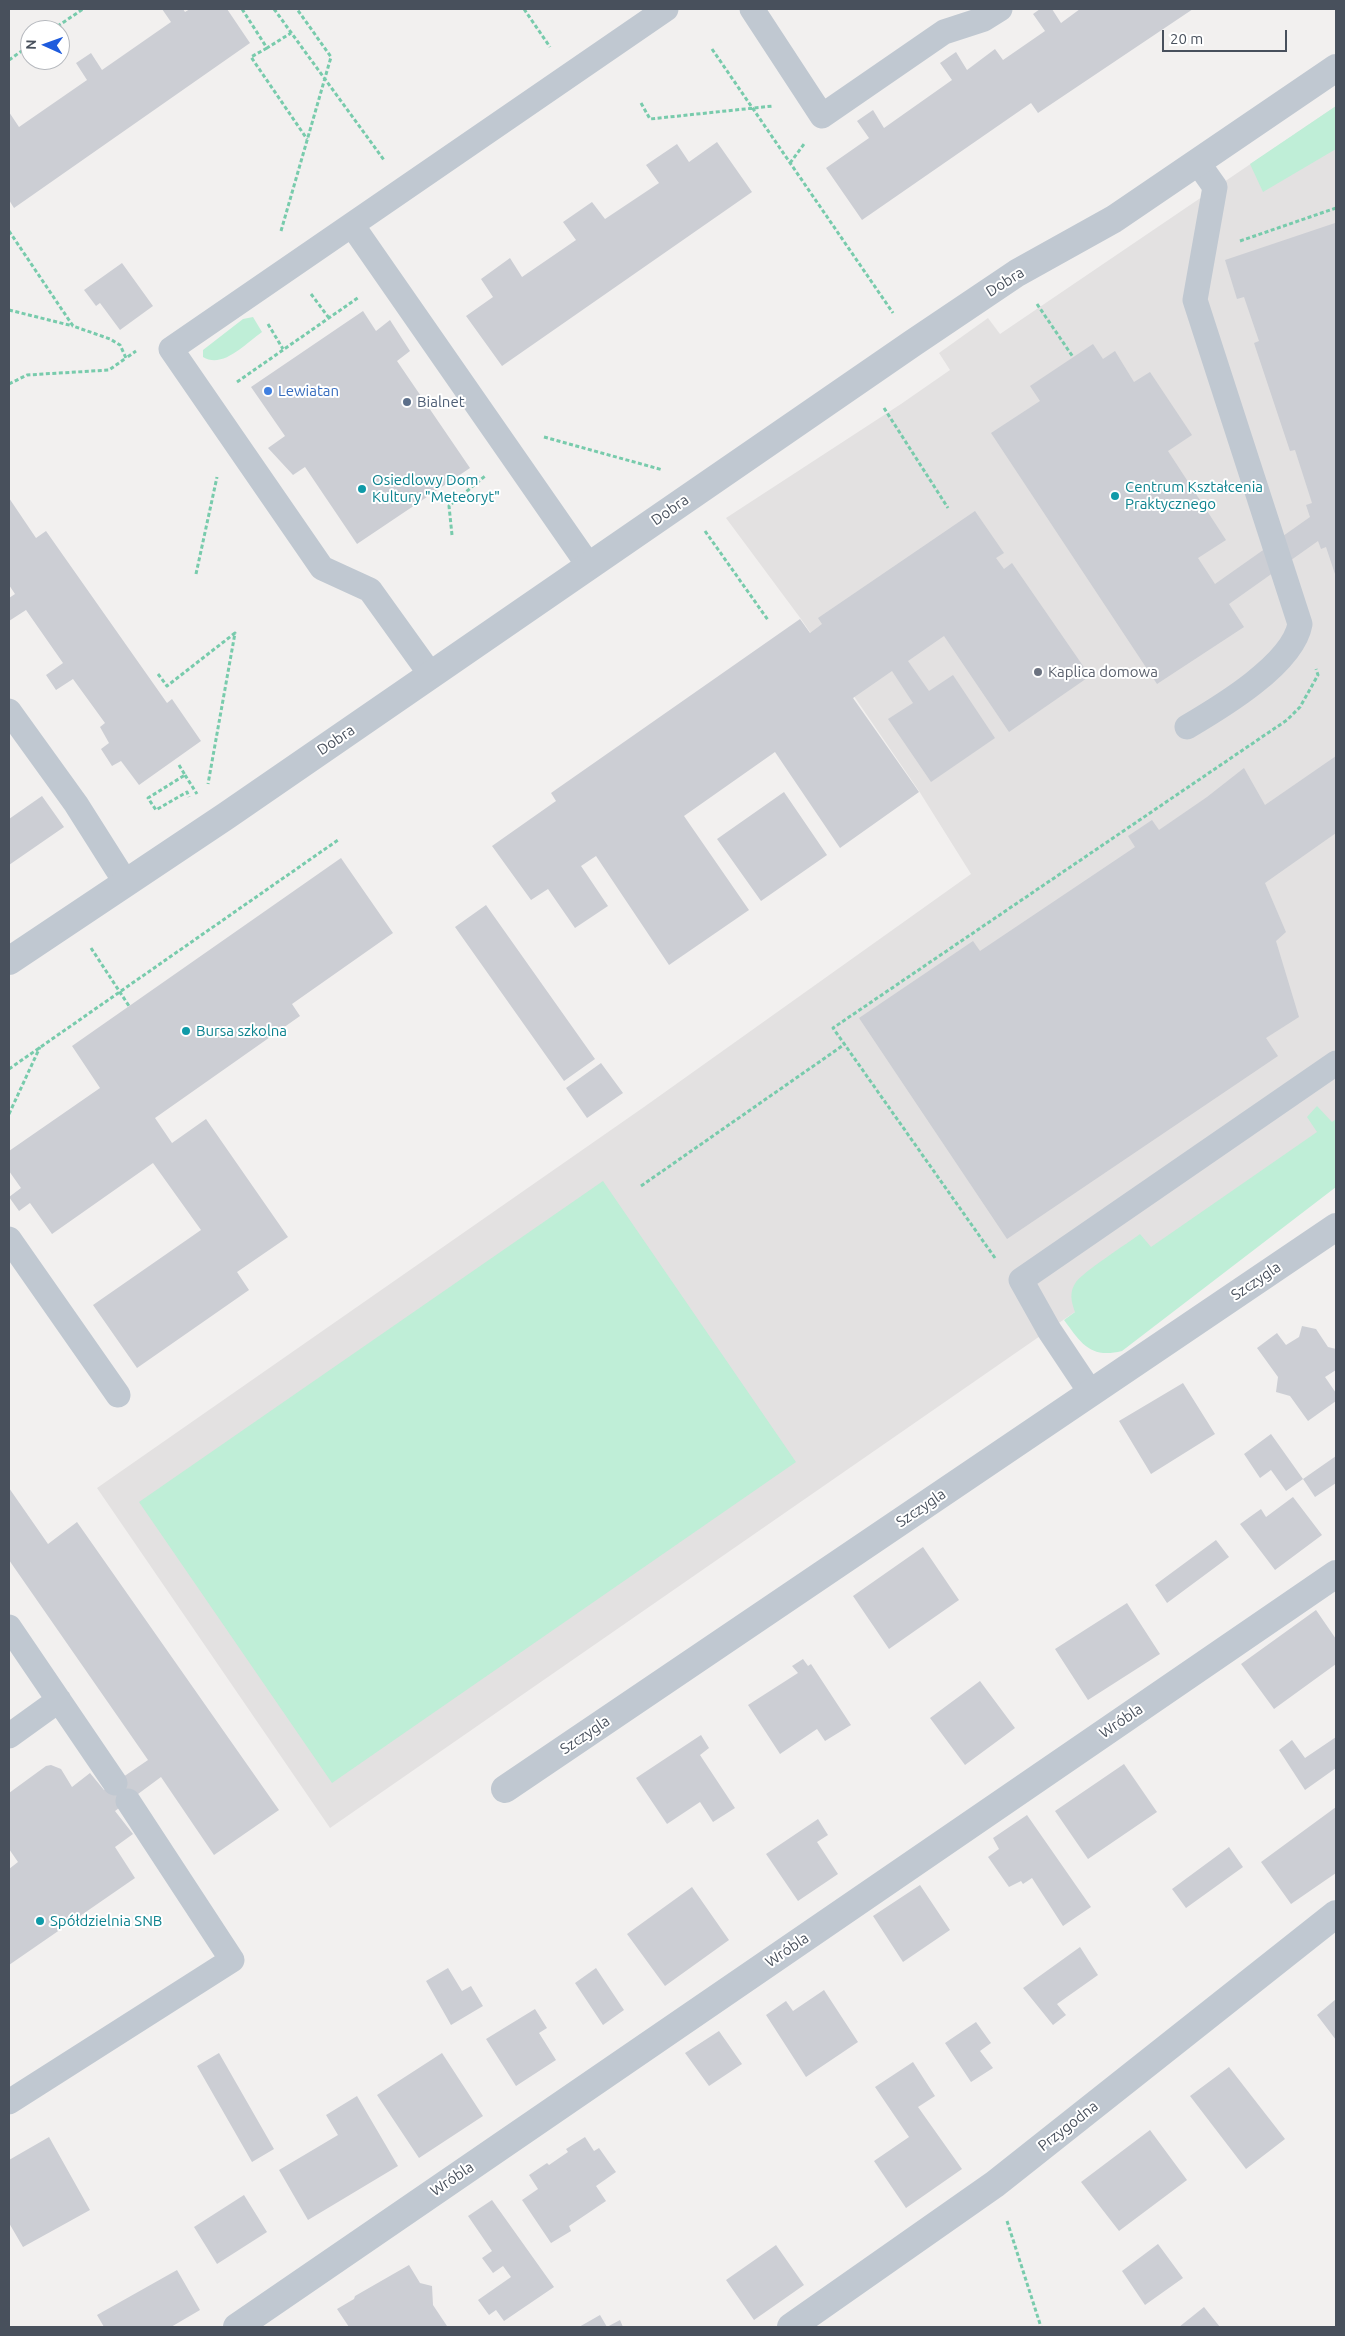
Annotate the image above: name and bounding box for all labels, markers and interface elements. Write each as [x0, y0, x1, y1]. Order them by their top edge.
north arrow [20, 20, 70, 70]
scale bar [1165, 20, 1290, 52]
text: 20 m [1170, 30, 1203, 47]
text: N [23, 39, 39, 50]
street label: Dobra [983, 263, 1027, 301]
place label: Lewiatan [278, 382, 339, 400]
marker: Lewiatan [262, 385, 274, 397]
place label: Bialnet [417, 393, 465, 411]
marker: Bialnet [401, 396, 413, 408]
place label: Osiedlowy Dom Kultury "Meteoryt" [372, 471, 500, 506]
place label: Centrum Kształcenia Praktycznego [1125, 478, 1263, 513]
marker: Osiedlowy Dom Kultury "Meteoryt" [356, 483, 368, 495]
marker: Centrum Kształcenia Praktycznego [1109, 490, 1121, 502]
street label: Dobra [648, 491, 692, 529]
place label: Kaplica domowa [1048, 663, 1158, 681]
marker: Kaplica domowa [1032, 666, 1044, 678]
street label: Dobra [314, 721, 358, 759]
place label: Bursa szkolna [196, 1022, 287, 1040]
marker: Bursa szkolna [180, 1025, 192, 1037]
street label: Szczygla [1228, 1258, 1284, 1304]
street label: Szczygla [893, 1485, 949, 1531]
street label: Wróbla [1096, 1700, 1146, 1742]
street label: Szczygla [557, 1712, 613, 1758]
place label: Spółdzielnia SNB [50, 1912, 162, 1930]
marker: Spółdzielnia SNB [34, 1915, 46, 1927]
street label: Wróbla [762, 1929, 812, 1971]
street label: Przygodna [1034, 2097, 1102, 2155]
street label: Wróbla [427, 2158, 477, 2200]

